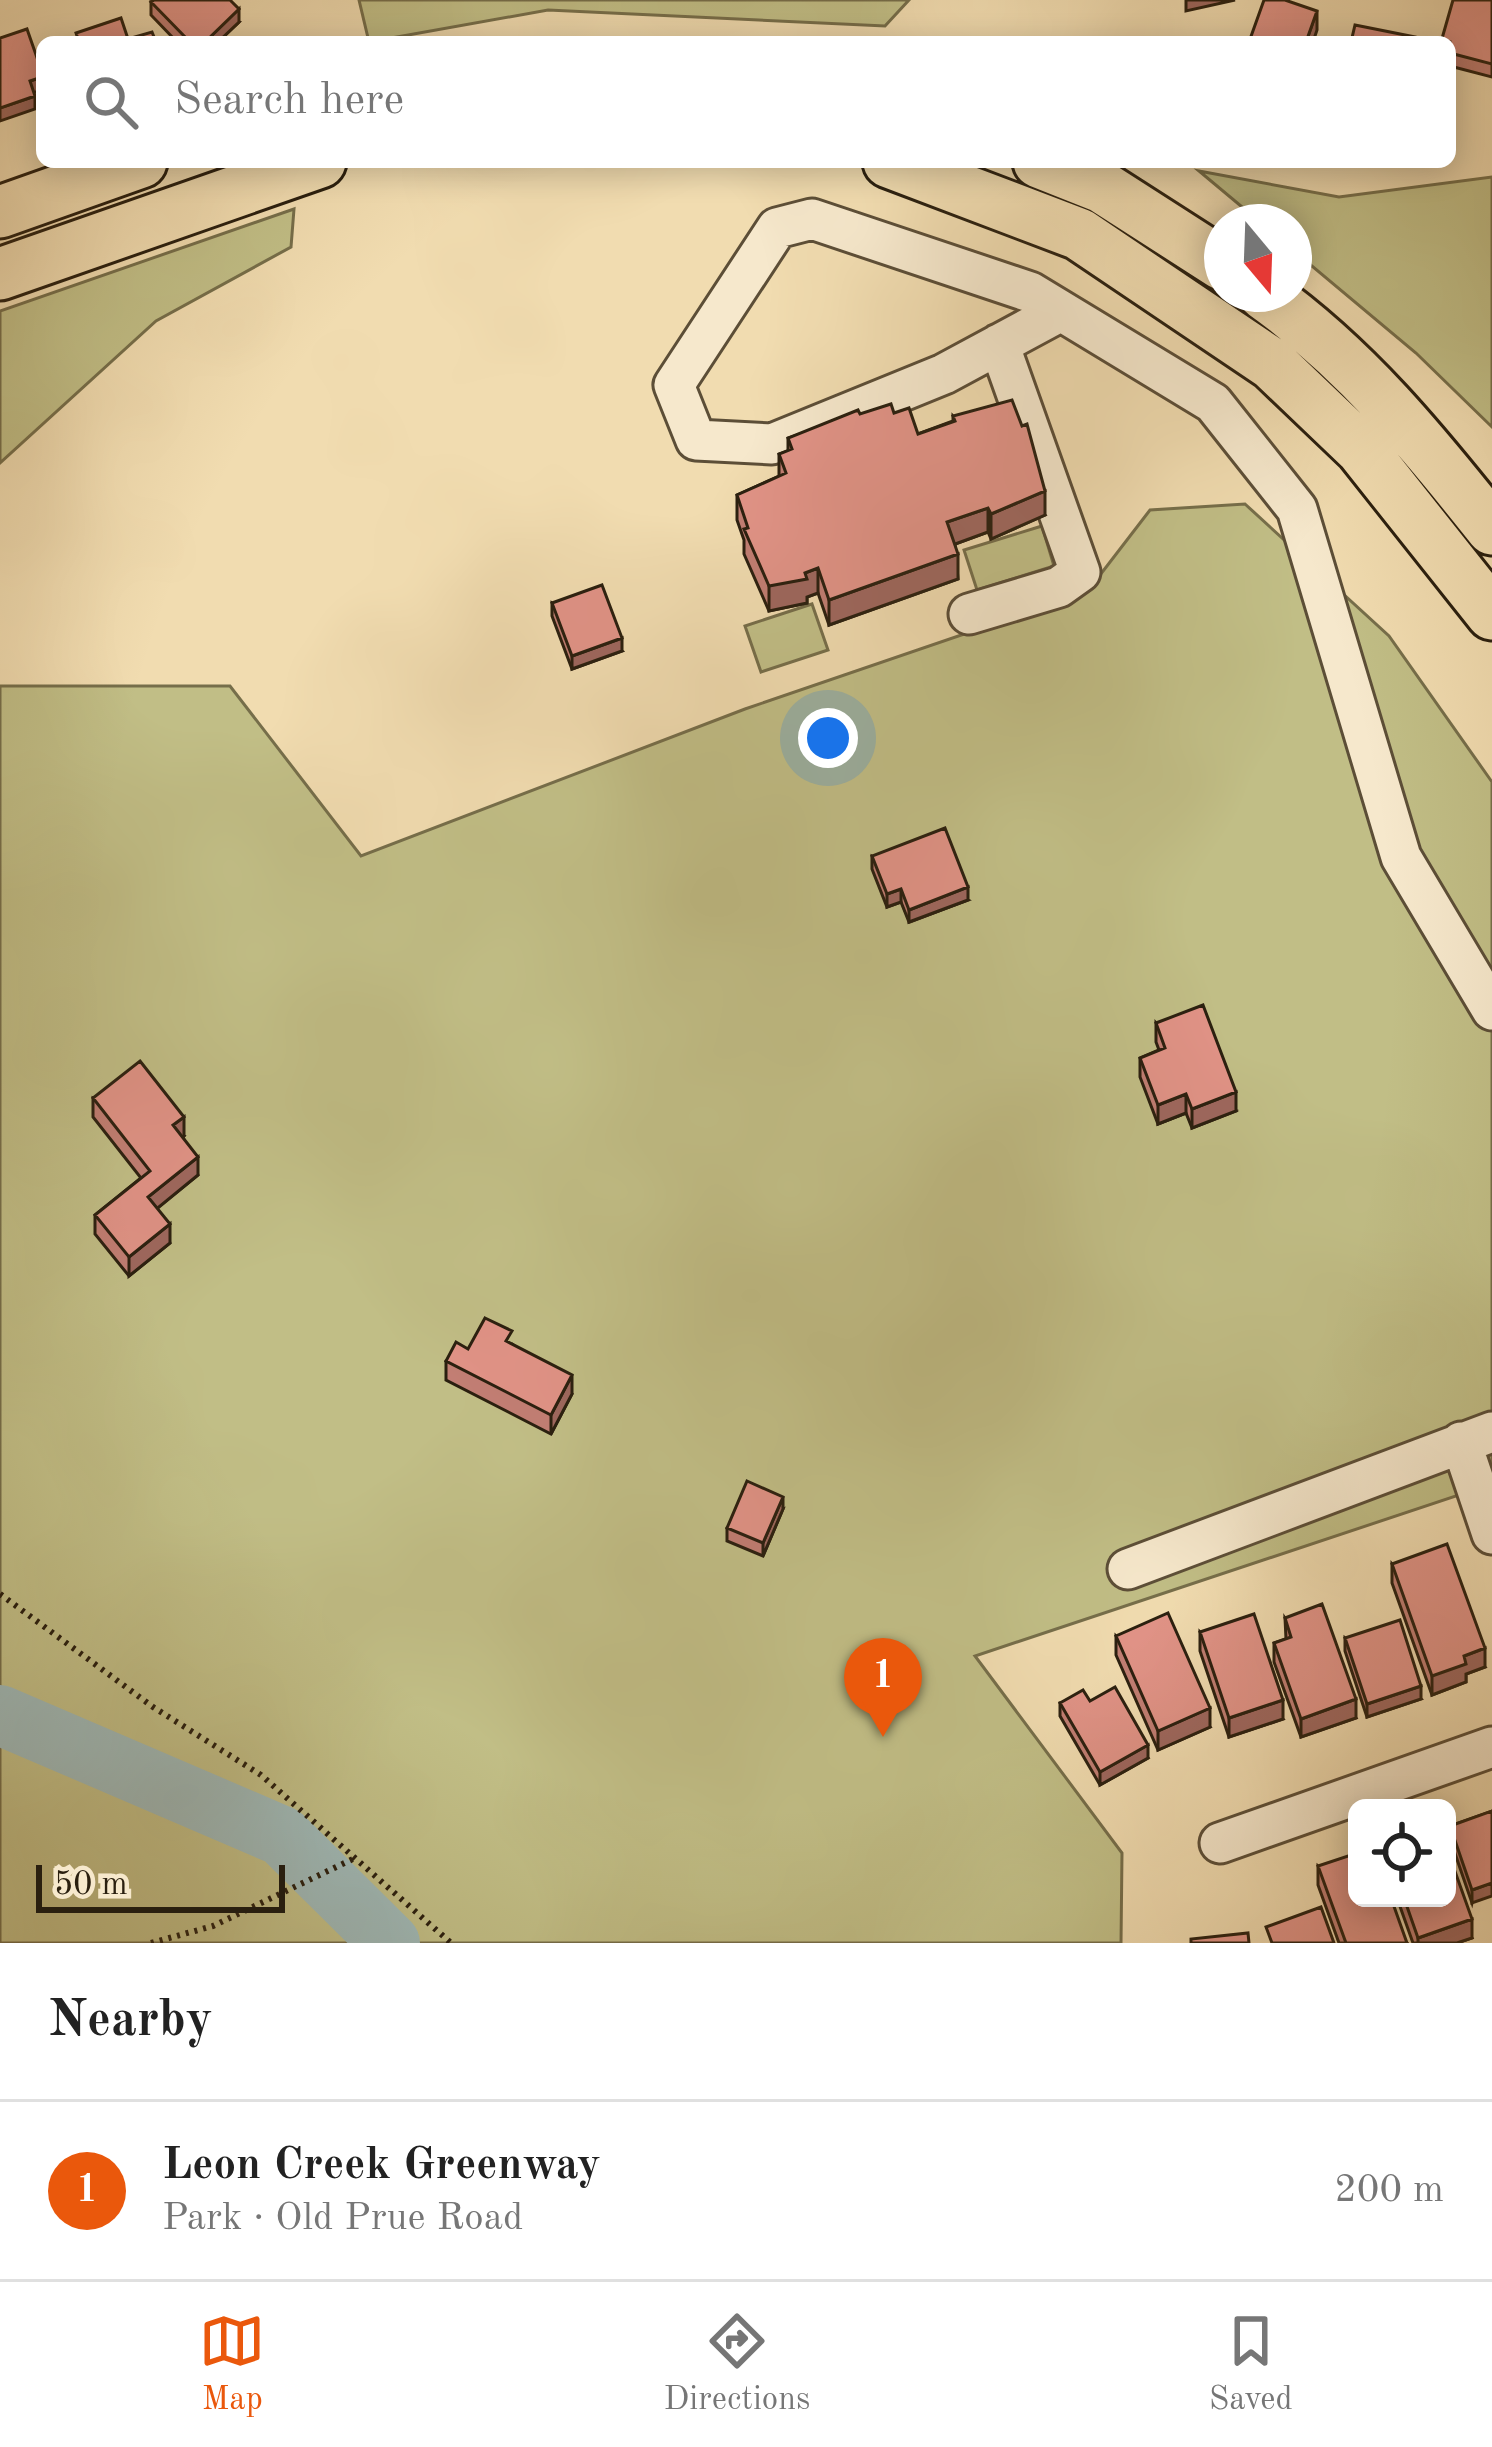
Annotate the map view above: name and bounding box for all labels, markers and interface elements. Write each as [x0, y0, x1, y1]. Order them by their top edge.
search box [36, 36, 1456, 168]
icon: search [78, 69, 144, 135]
text: Search here [174, 79, 404, 124]
north arrow [1204, 204, 1312, 312]
your location [798, 708, 858, 768]
pin: 1 [844, 1638, 922, 1737]
map controls [1348, 1799, 1456, 1907]
button: locate [1348, 1799, 1456, 1907]
scale bar [36, 1859, 285, 1912]
text: 50 m [54, 1869, 128, 1902]
text: Nearby [48, 1996, 213, 2047]
text: Leon Creek Greenway [162, 2144, 601, 2189]
text: 1 [76, 2171, 98, 2210]
text: 200 m [1334, 2171, 1444, 2210]
text: Park · Old Prue Road [162, 2199, 523, 2238]
tab: Map [199, 2308, 265, 2421]
tab: Directions [664, 2308, 810, 2421]
tab: Saved [1209, 2308, 1293, 2421]

